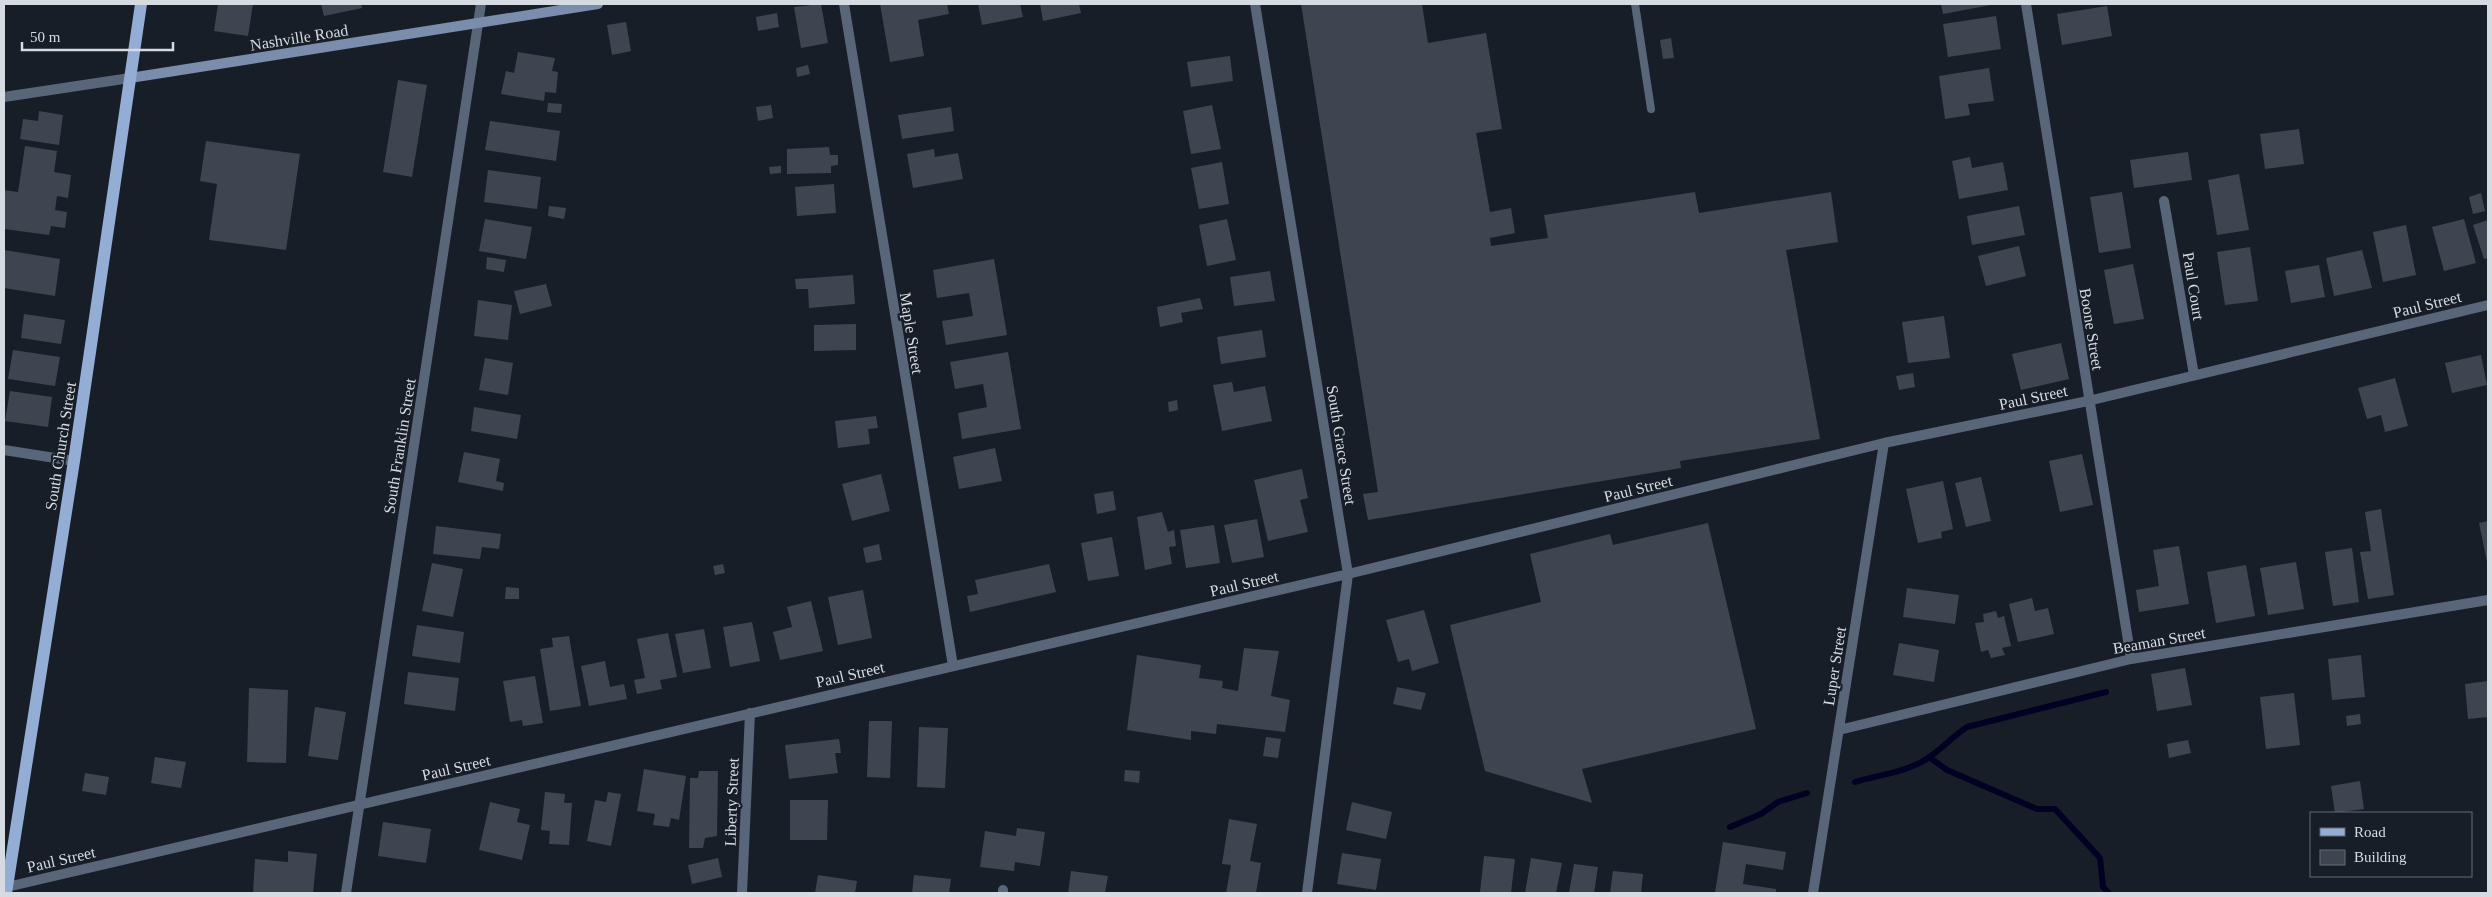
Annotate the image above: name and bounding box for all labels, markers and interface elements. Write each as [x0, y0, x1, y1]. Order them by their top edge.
scale bar [22, 20, 174, 52]
street label: Nashville Road [249, 21, 349, 54]
text: 50 m [30, 29, 61, 45]
street label: Paul Court [2180, 251, 2207, 322]
street label: Boone Street [2077, 287, 2106, 372]
street label: Paul Street [2391, 288, 2464, 321]
street label: Maple Street [896, 291, 926, 376]
street label: South Franklin Street [380, 377, 419, 515]
street label: South Church Street [42, 380, 79, 511]
street label: Paul Street [1997, 382, 2070, 413]
street label: South Grace Street [1324, 384, 1359, 507]
street label: Paul Street [1602, 472, 1675, 505]
street label: Paul Street [1208, 567, 1281, 600]
street label: Beaman Street [2111, 624, 2207, 657]
street label: Luper Street [1820, 625, 1850, 707]
street label: Paul Street [814, 658, 887, 691]
street label: Paul Street [420, 751, 493, 784]
street label: Liberty Street [721, 757, 743, 847]
legend [2310, 812, 2472, 877]
text: Road [2354, 824, 2386, 840]
street label: Paul Street [25, 843, 98, 876]
text: Building [2354, 849, 2407, 865]

